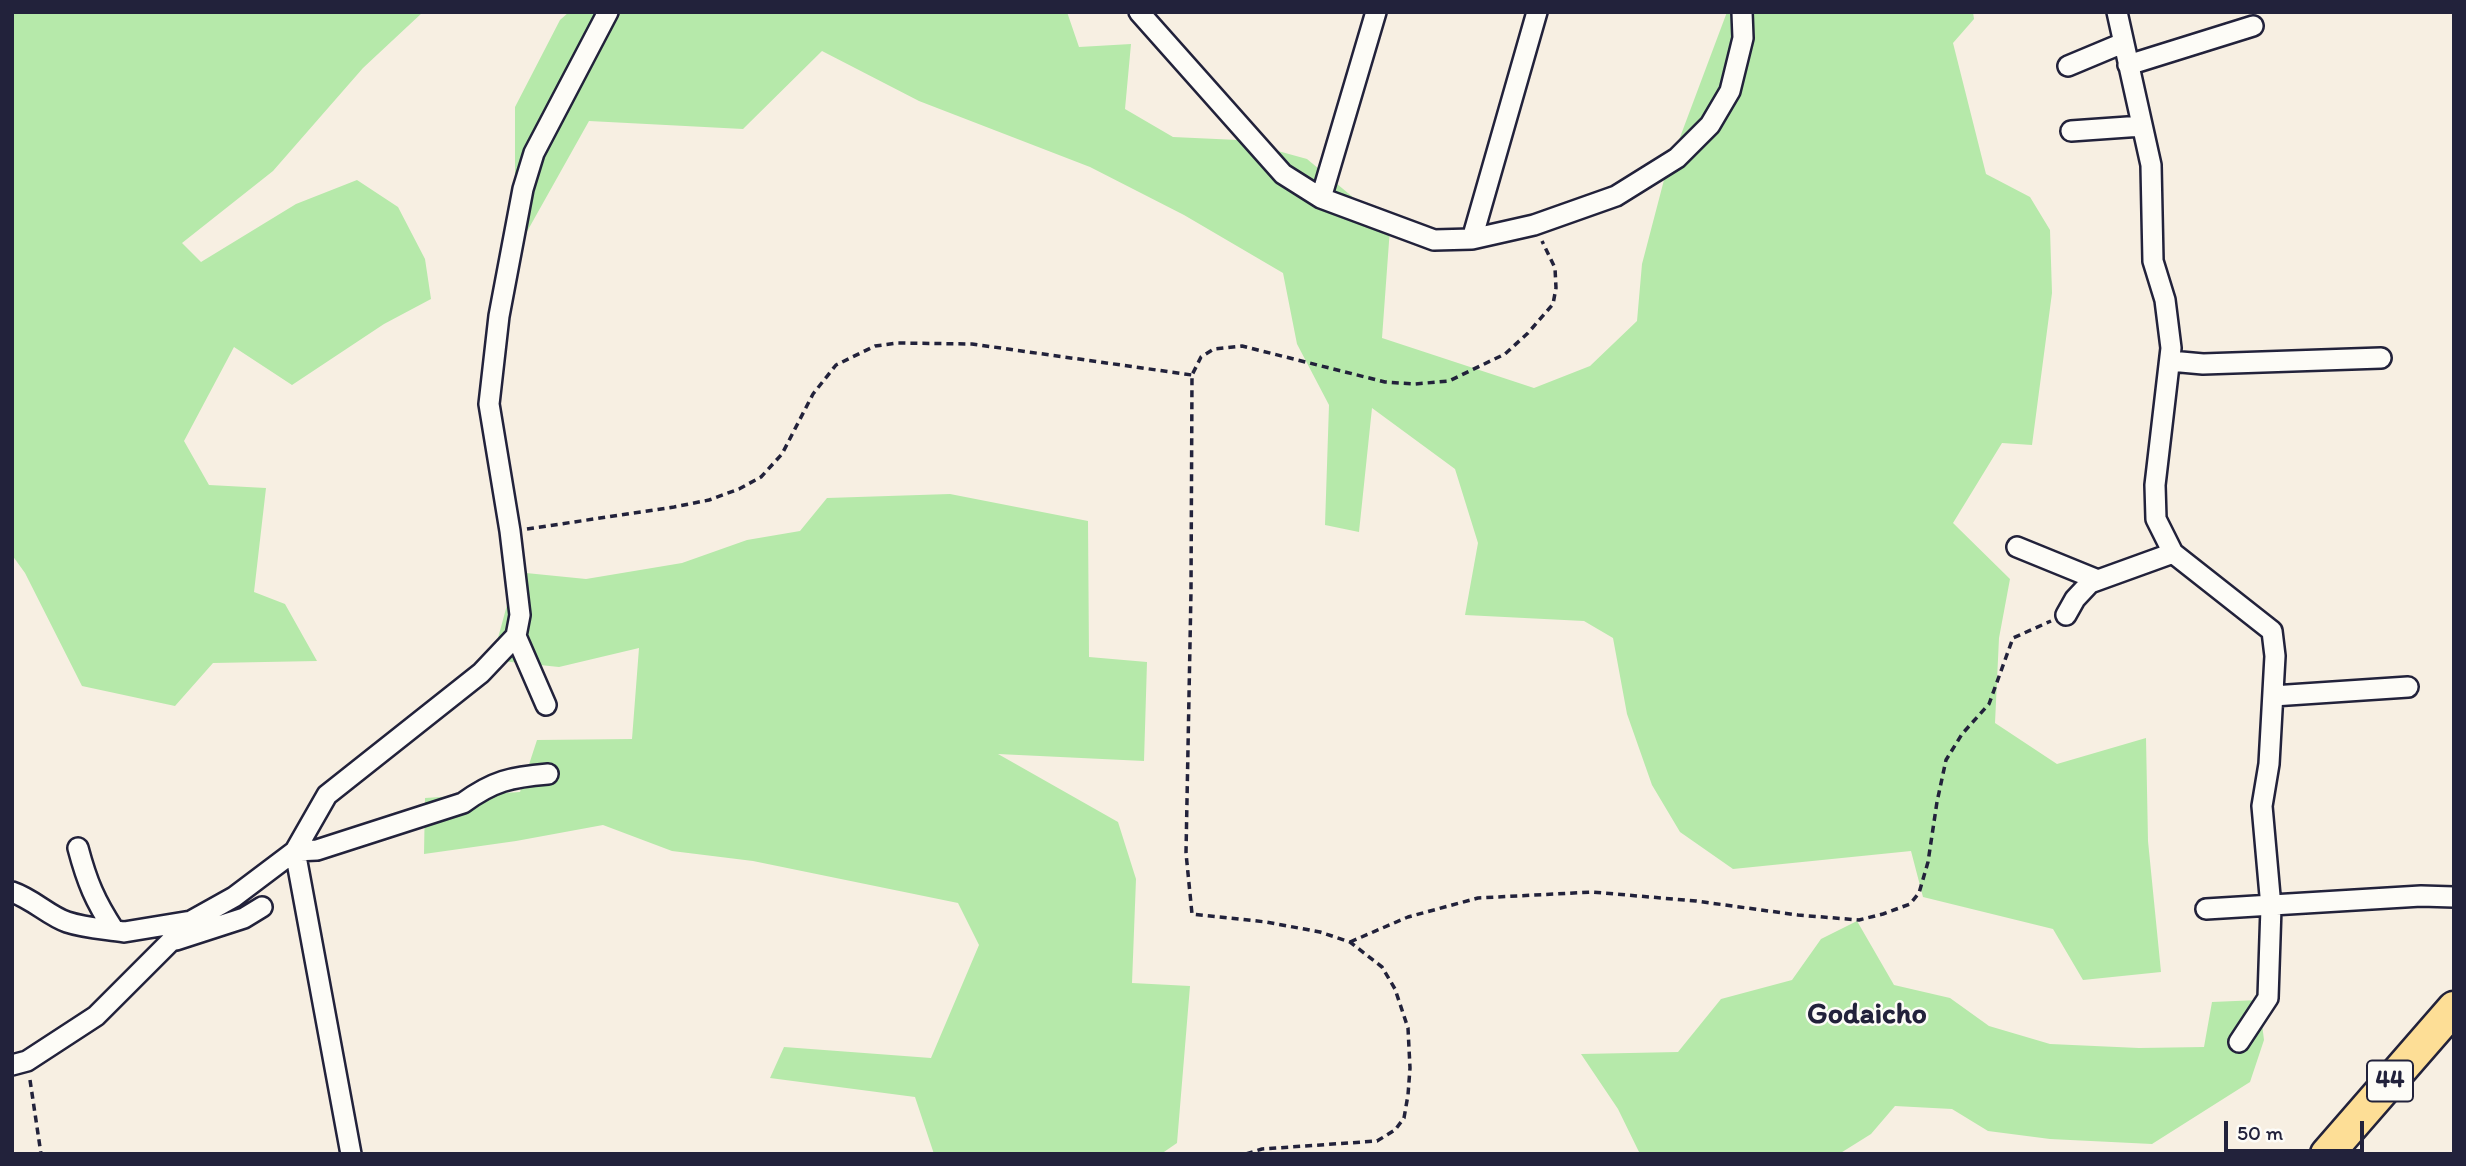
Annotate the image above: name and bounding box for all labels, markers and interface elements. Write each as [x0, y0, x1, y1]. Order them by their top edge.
district label: Godaicho [1807, 997, 1927, 1033]
road number: 44 [2367, 1060, 2413, 1101]
scale bar [2228, 1106, 2368, 1150]
text: 50 m [2237, 1120, 2283, 1145]

